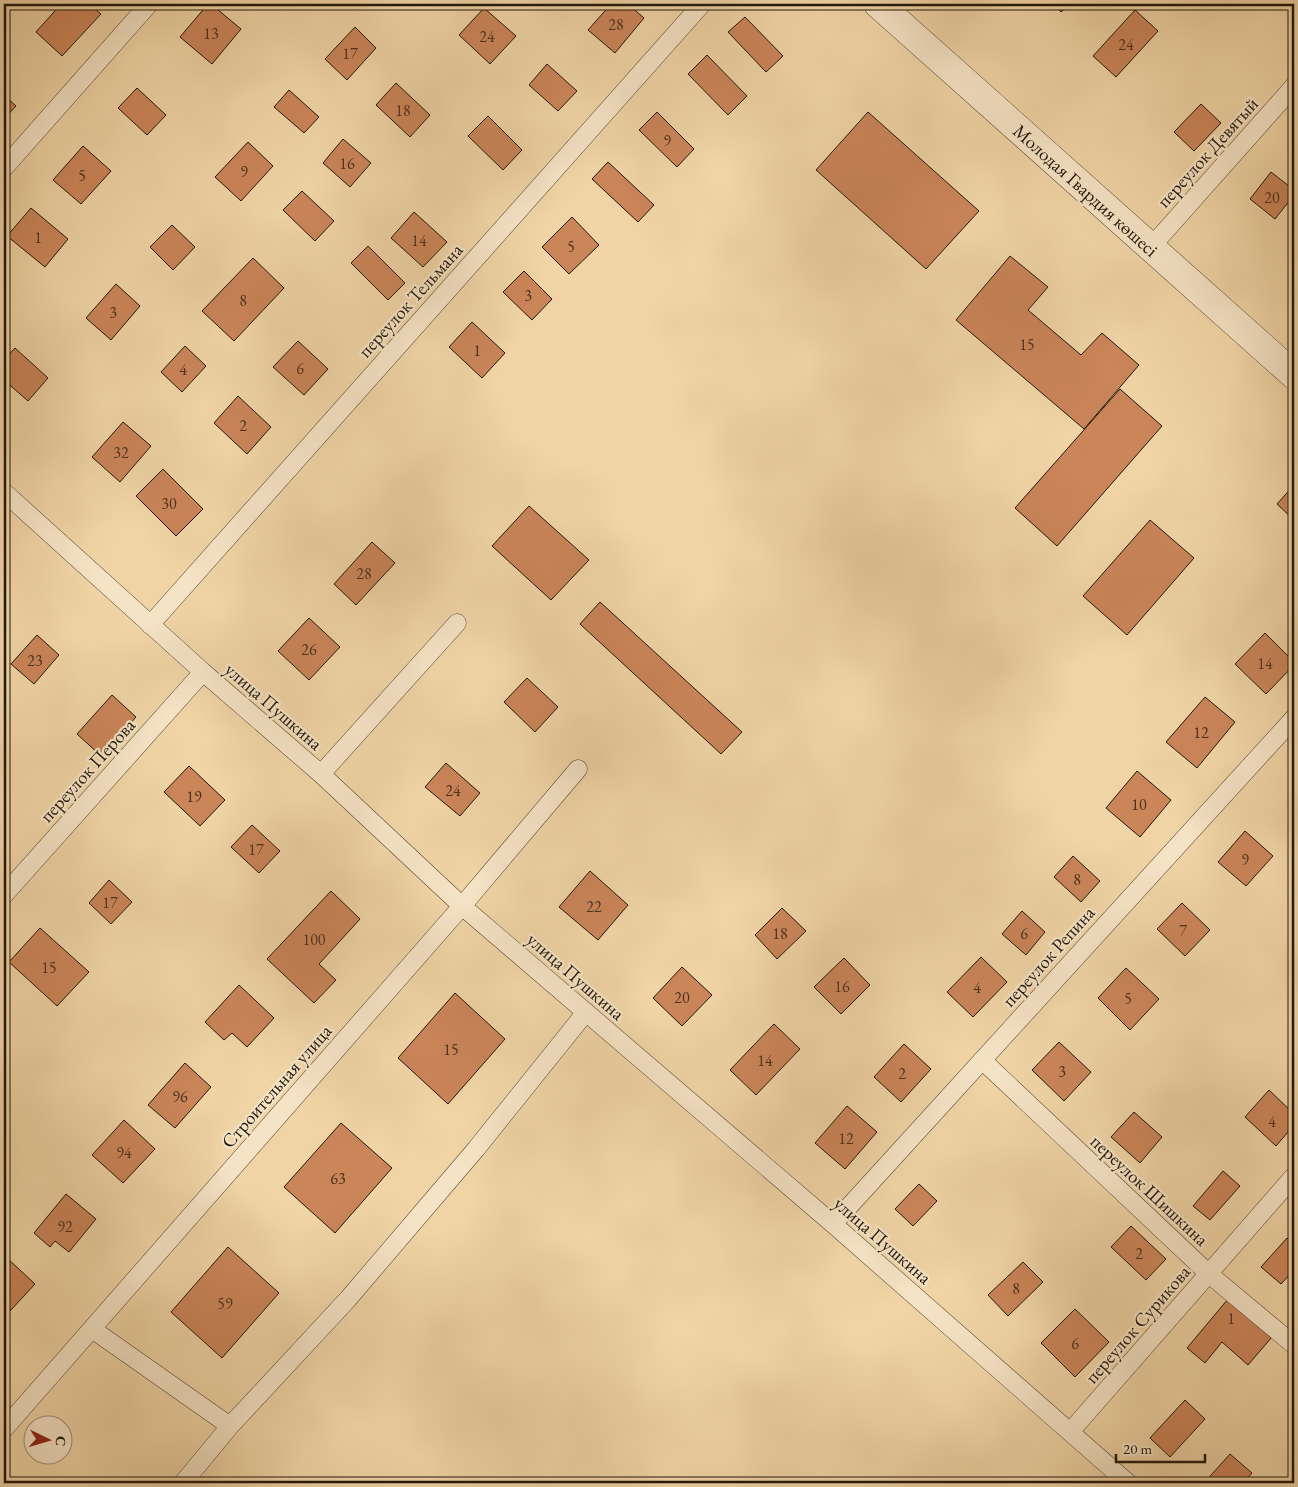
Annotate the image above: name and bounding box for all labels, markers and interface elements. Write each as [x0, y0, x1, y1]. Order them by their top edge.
house number: 28 [608, 14, 624, 35]
house number: 13 [203, 23, 219, 44]
house number: 24 [479, 26, 495, 47]
house number: 24 [1118, 34, 1134, 55]
house number: 17 [342, 43, 358, 64]
street label: переулок Девятый [1151, 92, 1264, 213]
house number: 18 [395, 100, 411, 121]
street label: Молодая Гвардия көшесі [1008, 119, 1164, 262]
house number: 9 [663, 130, 671, 151]
house number: 16 [339, 153, 355, 174]
house number: 9 [240, 161, 248, 182]
house number: 5 [78, 165, 86, 186]
house number: 20 [1264, 187, 1280, 208]
house number: 1 [34, 227, 42, 248]
house number: 14 [411, 230, 427, 251]
house number: 5 [567, 236, 575, 257]
street label: переулок Тельмана [352, 238, 469, 363]
house number: 3 [524, 285, 532, 306]
house number: 8 [239, 290, 247, 311]
house number: 3 [109, 302, 117, 323]
house number: 15 [1019, 334, 1035, 355]
house number: 1 [473, 340, 481, 361]
house number: 6 [296, 358, 304, 379]
house number: 4 [179, 359, 187, 380]
house number: 2 [239, 415, 247, 436]
house number: 32 [113, 442, 129, 463]
house number: 30 [161, 493, 177, 514]
house number: 28 [356, 563, 372, 584]
house number: 26 [301, 639, 317, 660]
house number: 23 [27, 650, 43, 671]
house number: 14 [1257, 653, 1273, 674]
street label: улица Пушкина [219, 657, 328, 756]
street label: переулок Перова [34, 713, 141, 828]
house number: 12 [1193, 722, 1209, 743]
house number: 24 [445, 780, 461, 801]
house number: 19 [186, 786, 202, 807]
house number: 10 [1131, 794, 1147, 815]
house number: 17 [248, 839, 264, 860]
house number: 9 [1241, 849, 1249, 870]
house number: 8 [1073, 869, 1081, 890]
house number: 17 [102, 892, 118, 913]
house number: 22 [586, 896, 602, 917]
street label: переулок Репина [996, 900, 1101, 1012]
house number: 7 [1179, 920, 1187, 941]
house number: 18 [772, 923, 788, 944]
house number: 6 [1020, 923, 1028, 944]
street label: улица Пушкина [521, 927, 630, 1026]
house number: 100 [302, 929, 326, 950]
house number: 15 [41, 957, 57, 978]
house number: 16 [834, 976, 850, 997]
house number: 4 [973, 977, 981, 998]
house number: 20 [674, 987, 690, 1008]
house number: 5 [1124, 988, 1132, 1009]
street label: Строительная улица [216, 1019, 337, 1154]
house number: 15 [443, 1039, 459, 1060]
house number: 14 [757, 1050, 773, 1071]
house number: 3 [1058, 1061, 1066, 1082]
house number: 2 [898, 1063, 906, 1084]
house number: 96 [172, 1086, 188, 1107]
house number: 4 [1268, 1111, 1276, 1132]
house number: 12 [838, 1128, 854, 1149]
street label: переулок Шишкина [1085, 1129, 1214, 1252]
house number: 94 [116, 1142, 132, 1163]
house number: 63 [330, 1168, 346, 1189]
street label: улица Пушкина [828, 1191, 937, 1290]
house number: 92 [57, 1216, 73, 1237]
house number: 2 [1135, 1243, 1143, 1264]
street label: переулок Сурикова [1079, 1260, 1196, 1389]
house number: 8 [1012, 1278, 1020, 1299]
house number: 59 [217, 1293, 233, 1314]
house number: 1 [1227, 1308, 1235, 1329]
house number: 6 [1071, 1333, 1079, 1354]
north arrow [22, 1414, 72, 1464]
scale bar [1116, 1432, 1204, 1464]
text: С [52, 1435, 70, 1447]
text: 20 m [1123, 1439, 1152, 1458]

